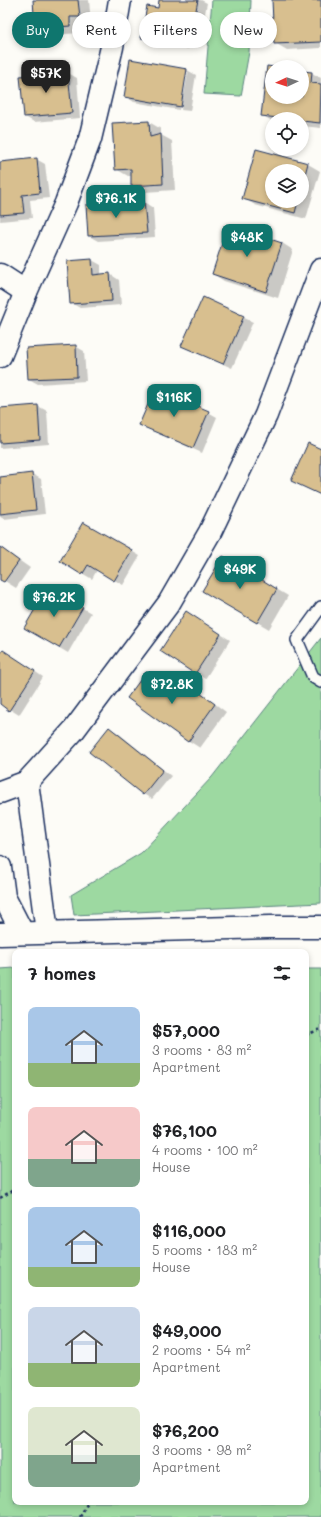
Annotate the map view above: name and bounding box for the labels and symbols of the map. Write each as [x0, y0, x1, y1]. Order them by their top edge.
pin: $57K [22, 60, 70, 94]
north arrow [265, 60, 309, 104]
pin: $76.1K [83, 185, 149, 219]
pin: $48K [223, 224, 271, 258]
pin: $116K [146, 384, 202, 418]
pin: $49K [216, 556, 264, 590]
pin: $76.2K [21, 584, 87, 618]
pin: $72.8K [139, 671, 205, 705]

